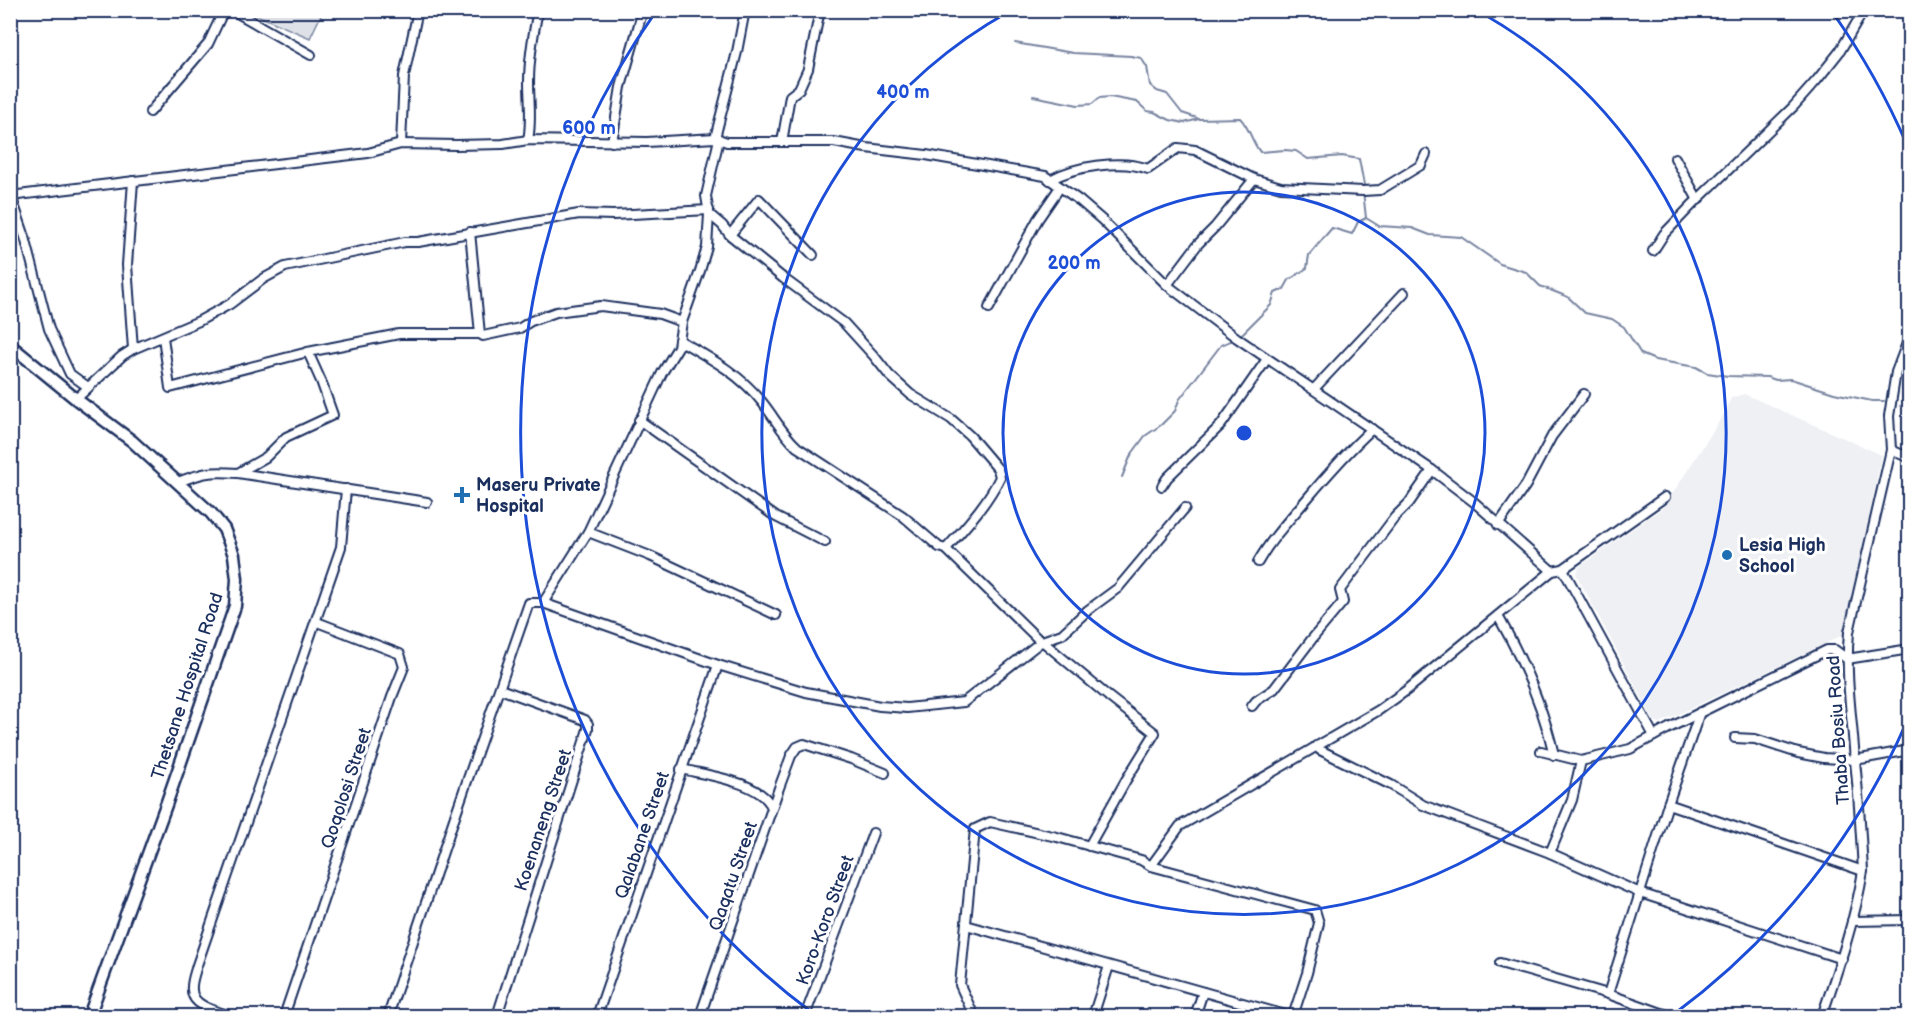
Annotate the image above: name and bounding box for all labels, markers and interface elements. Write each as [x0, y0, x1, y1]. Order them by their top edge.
text: 400 m [876, 82, 930, 103]
text: 600 m [562, 118, 616, 139]
text: 200 m [1047, 253, 1101, 274]
centre of rings [1234, 423, 1254, 443]
place label: Maseru Private Hospital [476, 475, 601, 517]
marker: Maseru Private Hospital [453, 486, 471, 504]
place label: Lesia High School [1739, 535, 1826, 577]
marker: Lesia High School [1720, 548, 1734, 562]
street label: Thetsane Hospital Road [147, 590, 228, 782]
street label: Thaba Bosiu Road [1823, 655, 1854, 805]
street label: Qoqolosi Street [317, 724, 376, 851]
street label: Koenaneng Street [511, 746, 576, 894]
street label: Qalabane Street [611, 768, 674, 902]
street label: Qaqatu Street [705, 818, 762, 934]
street label: Koro-Koro Street [792, 852, 859, 988]

